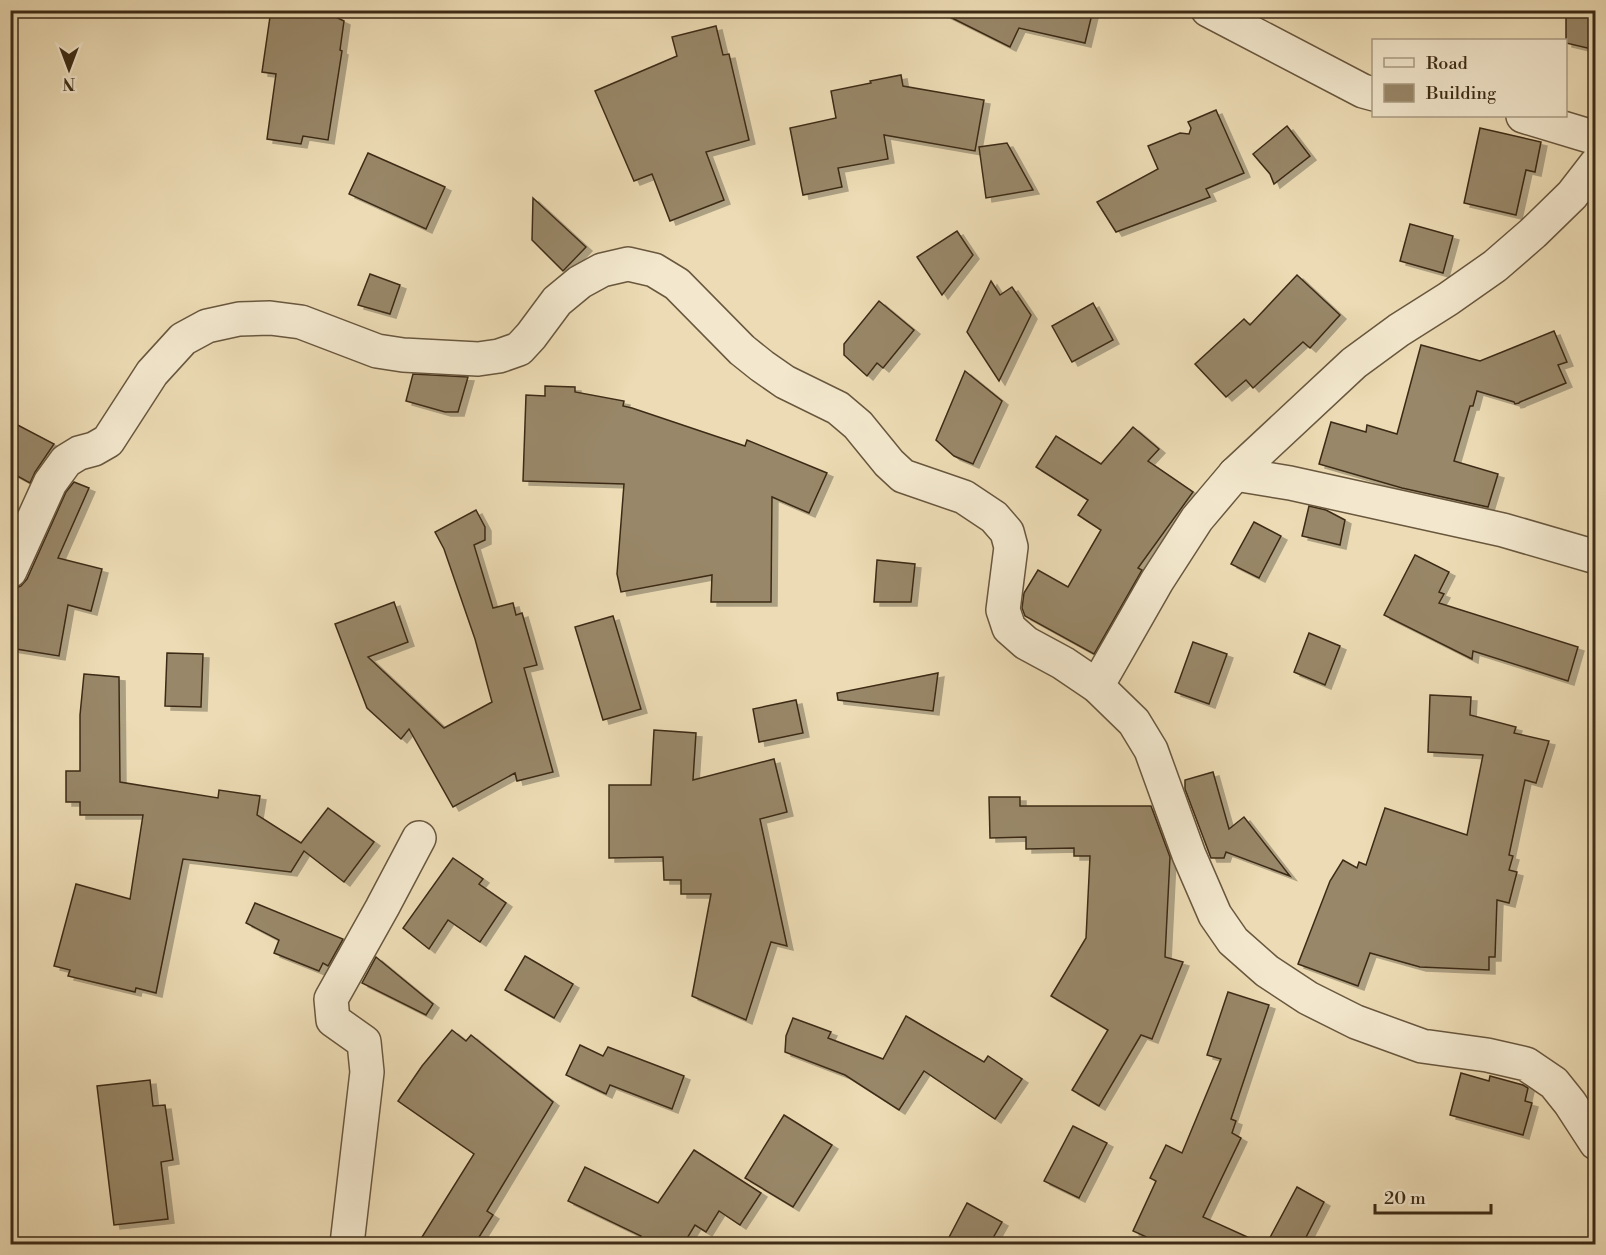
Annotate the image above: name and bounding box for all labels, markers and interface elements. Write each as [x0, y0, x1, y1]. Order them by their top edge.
north arrow [39, 39, 99, 99]
legend [1372, 39, 1567, 117]
text: Road [1426, 52, 1469, 75]
text: N [62, 73, 75, 93]
text: Building [1425, 82, 1497, 105]
scale bar [1375, 1177, 1490, 1215]
text: 20 m [1384, 1187, 1426, 1210]

